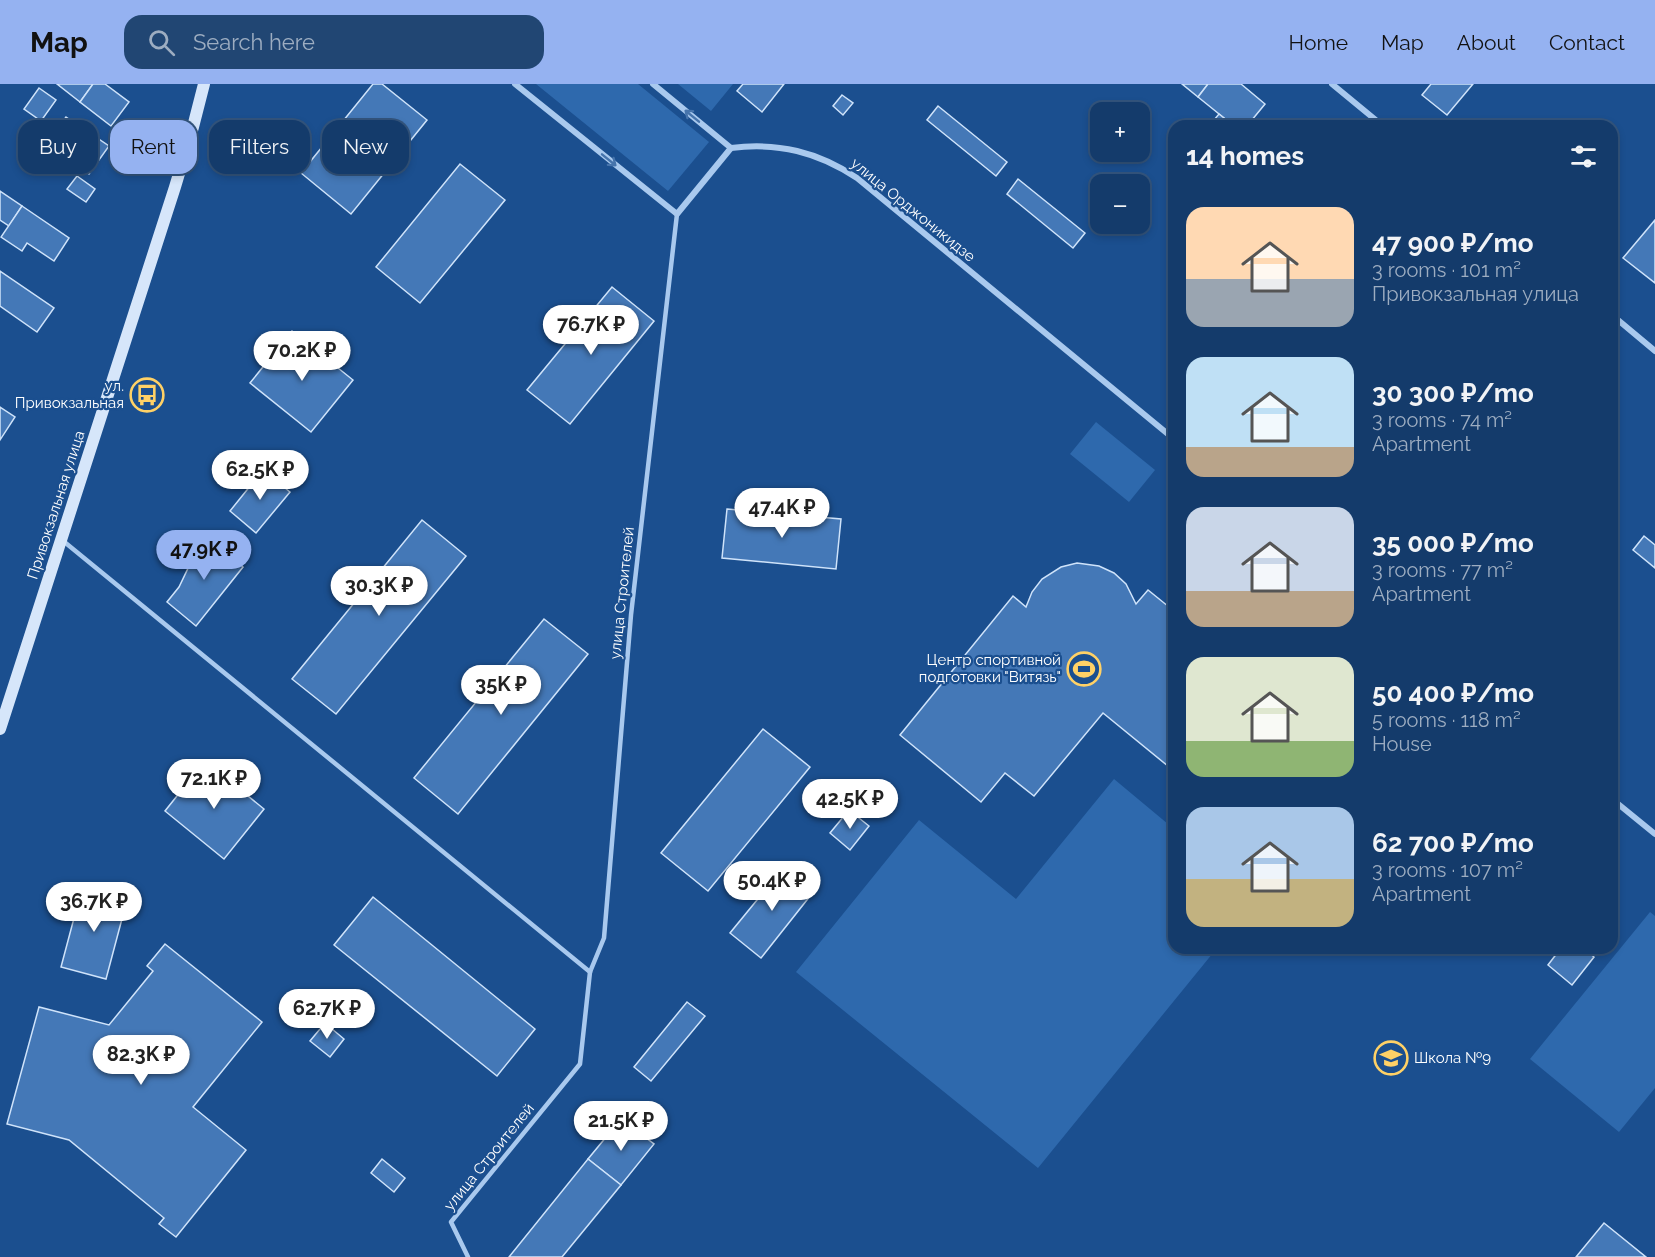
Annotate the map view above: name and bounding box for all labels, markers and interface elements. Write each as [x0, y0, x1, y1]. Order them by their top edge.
search box [124, 15, 544, 69]
text: Map [30, 26, 88, 59]
icon: search [145, 26, 178, 59]
text: Search here [193, 29, 315, 55]
text: Home [1289, 30, 1348, 55]
text: Map [1381, 30, 1424, 55]
text: About [1457, 30, 1516, 55]
text: Contact [1549, 30, 1625, 55]
map controls [1090, 102, 1150, 234]
button: + [1090, 102, 1150, 162]
one-way arrow [684, 109, 700, 122]
chip: Buy [18, 120, 98, 174]
chip: Rent [110, 120, 197, 174]
chip: Filters [209, 120, 310, 174]
chip: New [322, 120, 409, 174]
icon: filters [1567, 140, 1600, 173]
text: 14 homes [1186, 141, 1304, 171]
one-way arrow [601, 154, 617, 167]
street label: улица Орджоникидзе [847, 154, 979, 266]
button: − [1090, 174, 1150, 234]
text: 47 900 ₽/mo [1372, 228, 1534, 258]
icon: home [1234, 231, 1306, 303]
text: 3 rooms · 101 m² [1372, 258, 1521, 282]
text: Привокзальная улица [1372, 282, 1579, 306]
pin: 76.7K ₽ [536, 305, 646, 356]
text: 76.7K ₽ [557, 312, 625, 336]
pin: 70.2K ₽ [247, 331, 357, 382]
text: 70.2K ₽ [268, 338, 336, 362]
place label: ул. Привокзальная [15, 377, 124, 412]
bus stop icon: ул. Привокзальная [129, 377, 165, 413]
text: 30 300 ₽/mo [1372, 378, 1534, 408]
icon: home [1234, 381, 1306, 453]
text: 3 rooms · 74 m² [1372, 408, 1512, 432]
street label: Привокзальная улица [23, 428, 89, 582]
text: Apartment [1372, 432, 1471, 456]
pin: 62.5K ₽ [205, 450, 315, 501]
text: 62.5K ₽ [226, 457, 294, 481]
pin: 47.4K ₽ [727, 488, 837, 539]
text: 47.4K ₽ [748, 495, 816, 519]
street label: улица Строителей [606, 526, 638, 660]
text: 35 000 ₽/mo [1372, 528, 1534, 558]
pin: 47.9K ₽ [149, 530, 259, 581]
icon: home [1234, 531, 1306, 603]
text: 47.9K ₽ [170, 537, 238, 561]
text: 3 rooms · 77 m² [1372, 558, 1513, 582]
pin: 30.3K ₽ [324, 566, 434, 617]
text: 30.3K ₽ [345, 573, 413, 597]
text: Apartment [1372, 582, 1471, 606]
place label: Центр спортивной подготовки "Витязь" [919, 651, 1061, 686]
sports icon: Центр спортивной подготовки "Витязь" [1066, 651, 1102, 687]
pin: 35K ₽ [459, 665, 543, 716]
text: 35K ₽ [475, 672, 527, 696]
text: 50 400 ₽/mo [1372, 678, 1534, 708]
icon: home [1234, 681, 1306, 753]
text: 5 rooms · 118 m² [1372, 708, 1521, 732]
text: House [1372, 732, 1432, 756]
pin: 72.1K ₽ [159, 759, 269, 810]
text: 72.1K ₽ [181, 766, 247, 790]
pin: 42.5K ₽ [795, 779, 905, 830]
text: 42.5K ₽ [816, 786, 884, 810]
text: 62 700 ₽/mo [1372, 828, 1534, 858]
icon: home [1234, 831, 1306, 903]
text: 3 rooms · 107 m² [1372, 858, 1523, 882]
pin: 50.4K ₽ [717, 861, 827, 912]
text: 50.4K ₽ [738, 868, 806, 892]
pin: 36.7K ₽ [39, 882, 149, 933]
text: Apartment [1372, 882, 1471, 906]
text: 36.7K ₽ [60, 889, 128, 913]
pin: 62.7K ₽ [272, 989, 382, 1040]
text: 62.7K ₽ [293, 996, 361, 1020]
pin: 82.3K ₽ [86, 1035, 196, 1086]
school or university icon: Школа №9 [1373, 1040, 1409, 1076]
text: 82.3K ₽ [107, 1042, 175, 1066]
place label: Школа №9 [1414, 1049, 1491, 1067]
street label: улица Строителей [440, 1100, 538, 1214]
pin: 21.5K ₽ [566, 1101, 676, 1152]
text: 21.5K ₽ [588, 1108, 654, 1132]

